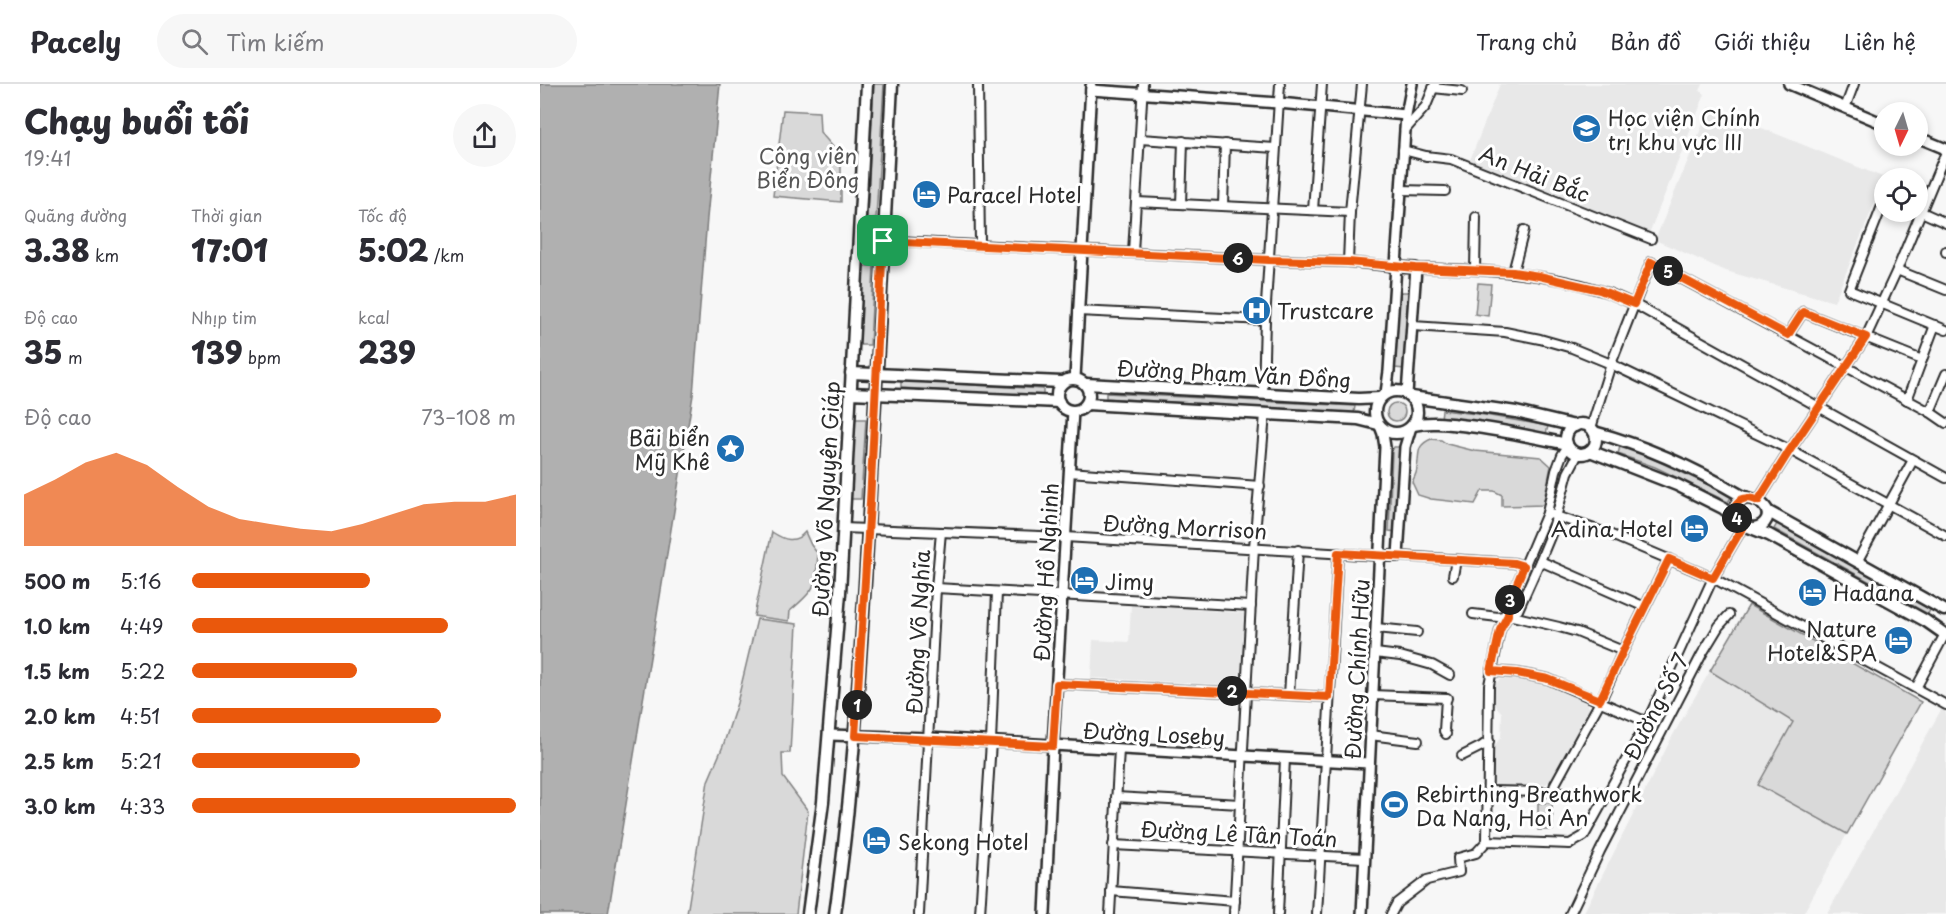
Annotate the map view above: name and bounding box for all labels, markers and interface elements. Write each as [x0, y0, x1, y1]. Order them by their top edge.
search box [157, 14, 577, 68]
text: Pacely [30, 20, 121, 63]
icon: search [178, 25, 211, 58]
text: Tìm kiếm [226, 25, 325, 58]
text: Trang chủ [1476, 25, 1577, 57]
text: Bản đồ [1610, 25, 1681, 57]
text: Giới thiệu [1714, 25, 1811, 57]
text: Liên hệ [1844, 25, 1916, 57]
text: Chạy buổi tối [24, 95, 249, 145]
place label: Học viện Chính trị khu vực III [1608, 101, 1761, 157]
north arrow [1874, 102, 1928, 156]
map controls [1874, 102, 1928, 222]
button: share [453, 104, 516, 167]
school or university icon: Học viện Chính trị khu vực III [1571, 113, 1603, 145]
street label: An Hải Bắc [1475, 136, 1595, 210]
park label: Công viên Biển Đông [756, 139, 860, 195]
text: 19:41 [24, 143, 71, 173]
button: locate [1874, 168, 1928, 222]
hotel icon: Paracel Hotel [910, 178, 942, 210]
place label: Paracel Hotel [947, 178, 1082, 210]
text: Quãng đường [24, 203, 127, 227]
text: Thời gian [191, 203, 262, 227]
text: Tốc độ [358, 203, 407, 227]
pin [857, 215, 908, 266]
icon: arrive [866, 224, 899, 257]
text: 3.38 [24, 227, 90, 272]
text: 17:01 [191, 227, 268, 272]
text: 5:02 [358, 227, 429, 272]
text: km [90, 243, 119, 267]
text: /km [429, 243, 464, 267]
pin: 6 [1223, 243, 1253, 273]
text: 6 [1232, 246, 1244, 270]
pin: 5 [1653, 256, 1683, 286]
text: 5 [1663, 259, 1673, 283]
hospital icon: Trustcare [1240, 294, 1272, 326]
place label: Trustcare [1277, 294, 1374, 326]
text: Độ cao [24, 305, 78, 329]
text: Nhịp tim [191, 305, 257, 329]
text: kcal [358, 305, 390, 329]
text: 35 [24, 329, 63, 374]
text: 139 [191, 329, 243, 374]
text: 239 [358, 329, 416, 374]
text: m [63, 345, 83, 369]
text: bpm [243, 345, 281, 369]
street label: Đường Phạm Văn Đồng [1116, 351, 1352, 395]
street label: Đường Võ Nguyên Giáp [803, 380, 847, 618]
text: Độ cao [24, 402, 92, 432]
text: 73–108 m [421, 402, 516, 432]
place label: Bãi biển Mỹ Khê [628, 421, 710, 477]
place icon: Bãi biển Mỹ Khê [715, 433, 747, 465]
street label: Đường Hồ Nghinh [1024, 482, 1066, 662]
pin: 4 [1722, 503, 1752, 533]
street label: Đường Morrison [1102, 506, 1268, 546]
text: 4 [1732, 506, 1742, 530]
place label: Adina Hotel [1551, 512, 1673, 544]
hotel icon: Adina Hotel [1678, 512, 1710, 544]
street label: Đường Võ Nghĩa [897, 549, 937, 715]
hotel icon: Jimy [1068, 565, 1100, 597]
place label: Jimy [1105, 565, 1154, 597]
text: 500 m [24, 566, 91, 596]
text: 5:16 [120, 566, 162, 596]
hotel icon: Hadana [1796, 576, 1828, 608]
place label: Hadana [1833, 576, 1915, 608]
street label: Đường Chính Hữu [1335, 578, 1377, 760]
pin: 3 [1495, 585, 1525, 615]
text: 3 [1505, 588, 1515, 612]
text: 1.0 km [24, 611, 91, 641]
text: 4:49 [120, 611, 163, 641]
place label: Nature Hotel&SPA [1767, 612, 1877, 668]
hotel icon: Nature Hotel&SPA [1882, 624, 1914, 656]
street label: Đường Số 7 [1614, 647, 1696, 765]
text: 1.5 km [24, 656, 90, 686]
text: 5:22 [120, 656, 165, 686]
pin: 2 [1217, 676, 1247, 706]
text: 2 [1226, 679, 1238, 703]
pin: 1 [842, 690, 872, 720]
text: 1 [853, 693, 861, 717]
text: 2.0 km [24, 701, 96, 731]
text: 4:51 [120, 701, 160, 731]
street label: Đường Loseby [1082, 713, 1226, 753]
text: 2.5 km [24, 746, 94, 776]
text: 5:21 [120, 746, 162, 776]
place label: Rebirthing Breathwork Da Nang, Hoi An [1416, 777, 1642, 833]
sports icon: Rebirthing Breathwork Da Nang, Hoi An [1379, 789, 1411, 821]
text: 3.0 km [24, 791, 96, 821]
text: 4:33 [120, 791, 165, 821]
street label: Đường Lê Tân Toán [1140, 812, 1338, 854]
hotel icon: Sekong Hotel [861, 825, 893, 857]
place label: Sekong Hotel [898, 825, 1029, 857]

